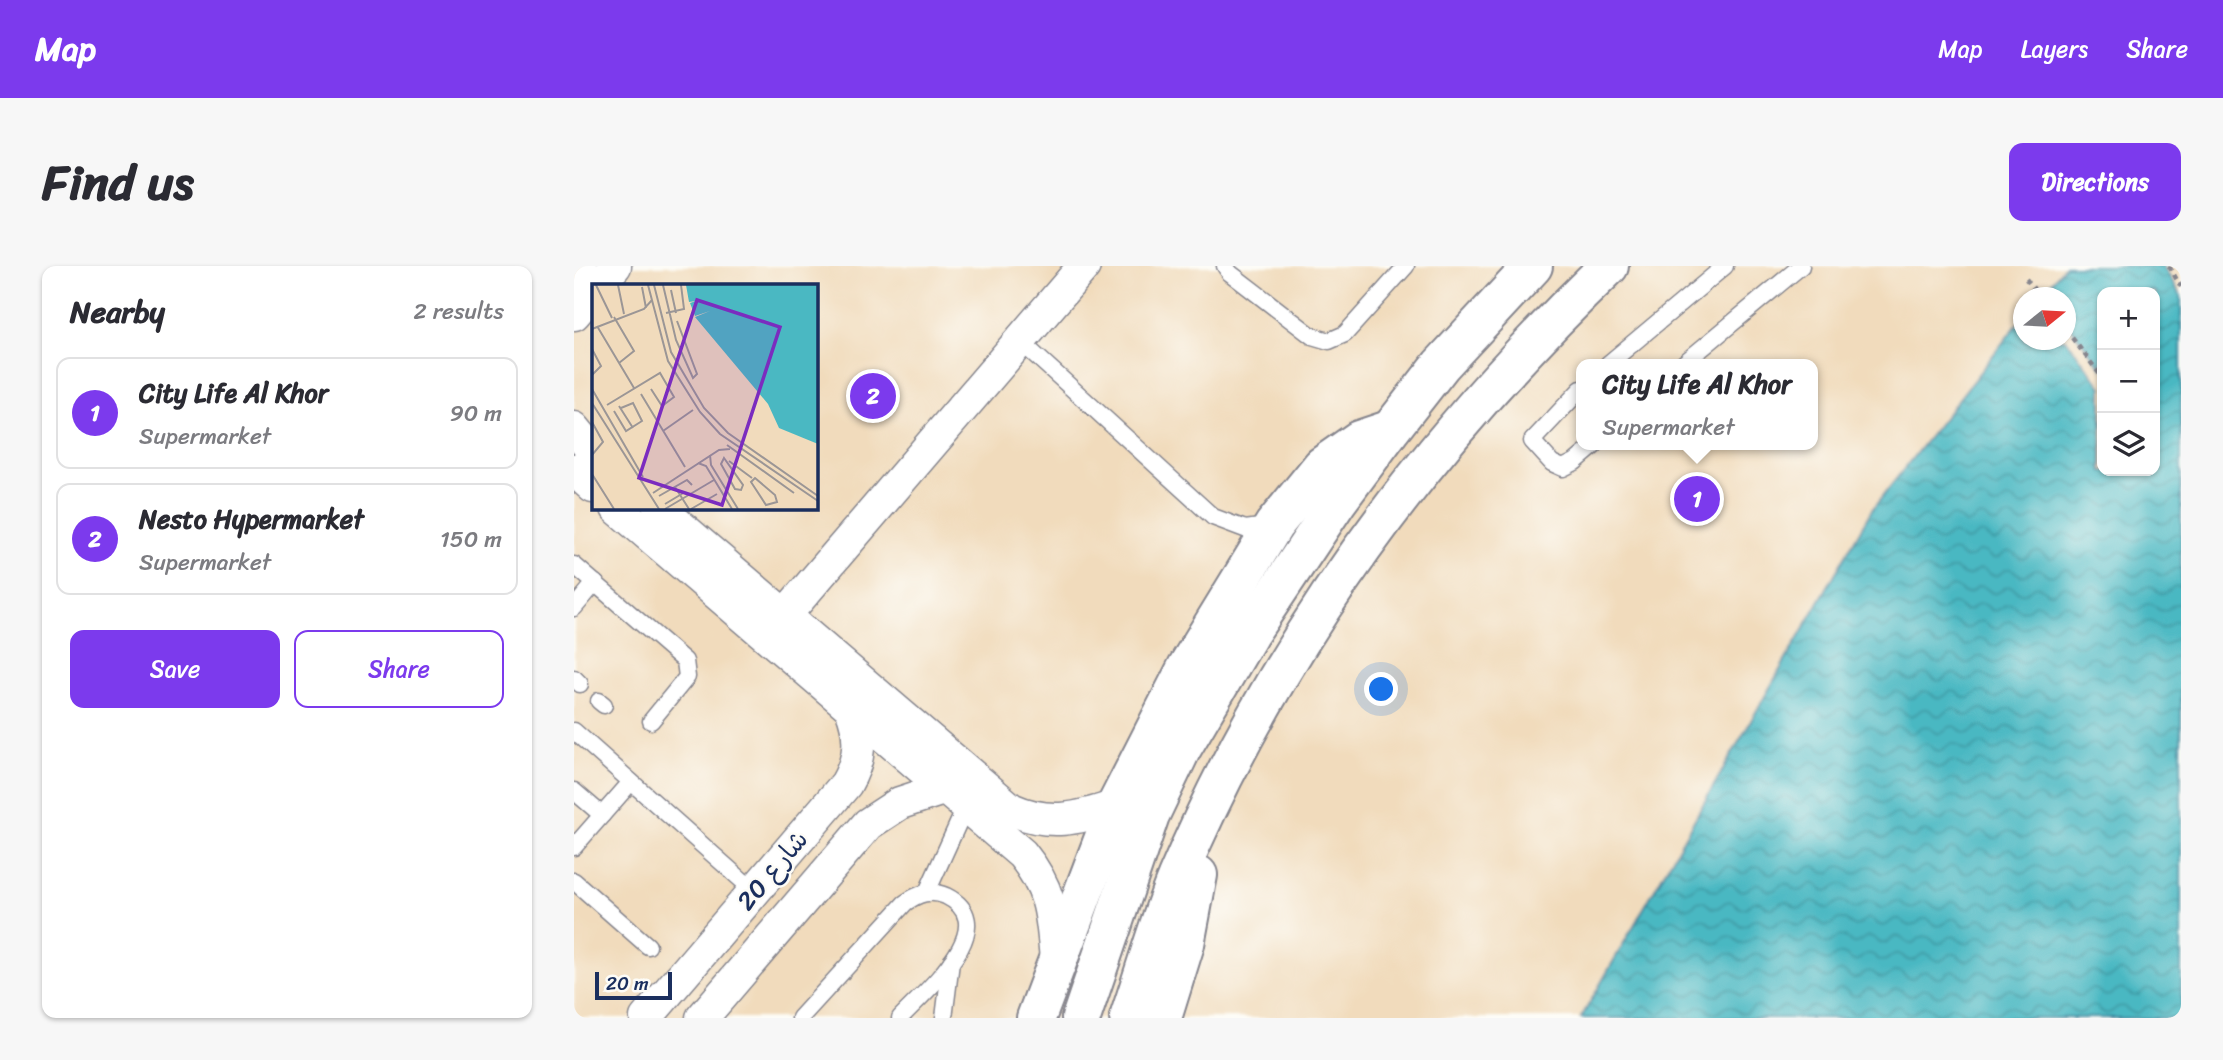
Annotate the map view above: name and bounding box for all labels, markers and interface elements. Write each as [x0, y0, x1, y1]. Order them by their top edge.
text: Map [35, 20, 96, 78]
text: Map [1938, 28, 1983, 70]
text: Layers [2021, 28, 2088, 70]
text: Share [2126, 28, 2188, 70]
text: Find us [42, 139, 194, 226]
button: Directions [2009, 143, 2181, 221]
inset map [592, 284, 817, 509]
text: Nearby [70, 285, 165, 339]
north arrow [2013, 287, 2076, 350]
map controls [2097, 287, 2160, 476]
button: + [2097, 287, 2160, 350]
text: 2 results [413, 291, 504, 332]
button: − [2097, 350, 2160, 413]
popup [1576, 359, 1818, 450]
text: City Life Al Khor [1602, 361, 1792, 407]
text: City Life Al Khor [139, 370, 328, 416]
pin: 2 [850, 370, 896, 422]
text: 1 [90, 393, 100, 434]
text: 90 m [450, 393, 502, 434]
text: Supermarket [1602, 407, 1734, 448]
button: layers [2097, 413, 2160, 476]
text: Supermarket [139, 416, 271, 457]
pin: 1 [1674, 473, 1720, 525]
text: Nesto Hypermarket [139, 496, 364, 542]
text: 2 [88, 519, 102, 560]
text: 150 m [440, 519, 502, 560]
text: Supermarket [139, 542, 271, 583]
button: Save [70, 630, 280, 708]
button: Share [294, 630, 504, 708]
your location [1364, 672, 1398, 706]
street label: شارع 20 [724, 819, 820, 921]
text: 20 m [606, 967, 649, 1000]
scale bar [595, 969, 672, 1001]

